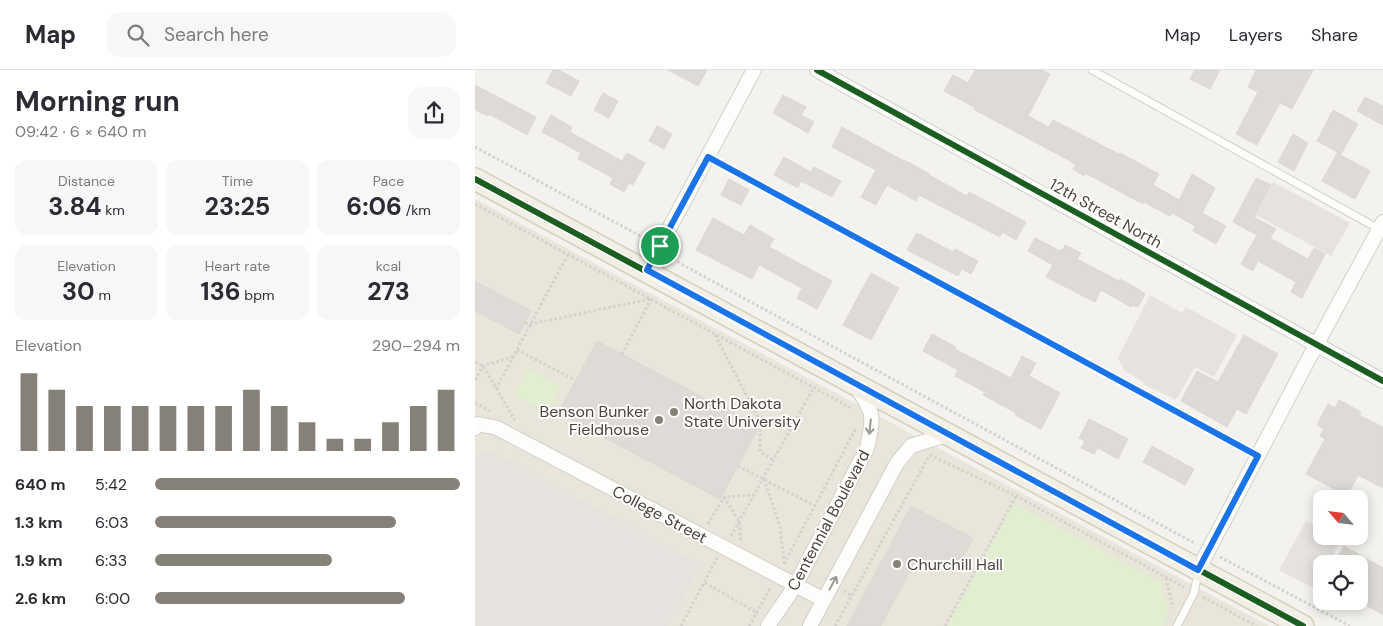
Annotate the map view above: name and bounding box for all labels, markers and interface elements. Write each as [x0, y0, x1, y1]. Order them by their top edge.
search box [106, 12, 456, 57]
text: Map [25, 19, 76, 50]
icon: search [124, 21, 152, 49]
text: Search here [164, 22, 269, 47]
text: Map [1165, 23, 1201, 47]
text: Layers [1229, 23, 1283, 47]
text: Share [1311, 23, 1358, 47]
text: Morning run [15, 83, 180, 120]
button: share [408, 87, 460, 139]
text: 09:42 · 6 × 640 m [15, 121, 146, 142]
text: Distance [58, 172, 115, 190]
text: Time [222, 172, 253, 190]
text: Pace [373, 172, 404, 190]
street label: 12th Street North [1046, 174, 1166, 253]
text: 3.84 [48, 190, 102, 223]
text: 23:25 [205, 190, 270, 223]
text: 6:06 [346, 190, 402, 223]
text: km [102, 201, 125, 219]
text: /km [402, 201, 431, 219]
pin [639, 225, 681, 267]
icon: arrive [646, 232, 674, 260]
text: Elevation [57, 257, 116, 275]
text: Heart rate [205, 257, 270, 275]
text: kcal [376, 257, 401, 275]
text: 30 [62, 275, 95, 308]
text: 136 [201, 275, 241, 308]
text: 273 [367, 275, 410, 308]
text: m [95, 286, 111, 304]
text: bpm [241, 286, 274, 304]
text: Elevation [15, 335, 82, 356]
text: 290–294 m [372, 335, 460, 356]
place label: North Dakota State University [684, 393, 801, 432]
place label: Benson Bunker Fieldhouse [540, 401, 649, 440]
marker: North Dakota State University [668, 406, 680, 418]
marker: Benson Bunker Fieldhouse [653, 414, 665, 426]
one-way arrow [865, 419, 875, 435]
street label: Centennial Boulevard [782, 446, 874, 594]
text: 640 m [15, 474, 66, 495]
text: 5:42 [95, 474, 127, 495]
street label: College Street [609, 481, 711, 548]
north arrow [1313, 490, 1367, 545]
map controls [1313, 490, 1368, 610]
text: 1.3 km [15, 512, 63, 533]
text: 6:03 [95, 512, 129, 533]
text: 1.9 km [15, 550, 63, 571]
text: 6:33 [95, 550, 127, 571]
place label: Churchill Hall [907, 554, 1003, 575]
button: locate [1313, 555, 1368, 610]
marker: Churchill Hall [891, 558, 903, 570]
one-way arrow [829, 576, 838, 591]
text: 2.6 km [15, 588, 66, 609]
text: 6:00 [95, 588, 130, 609]

